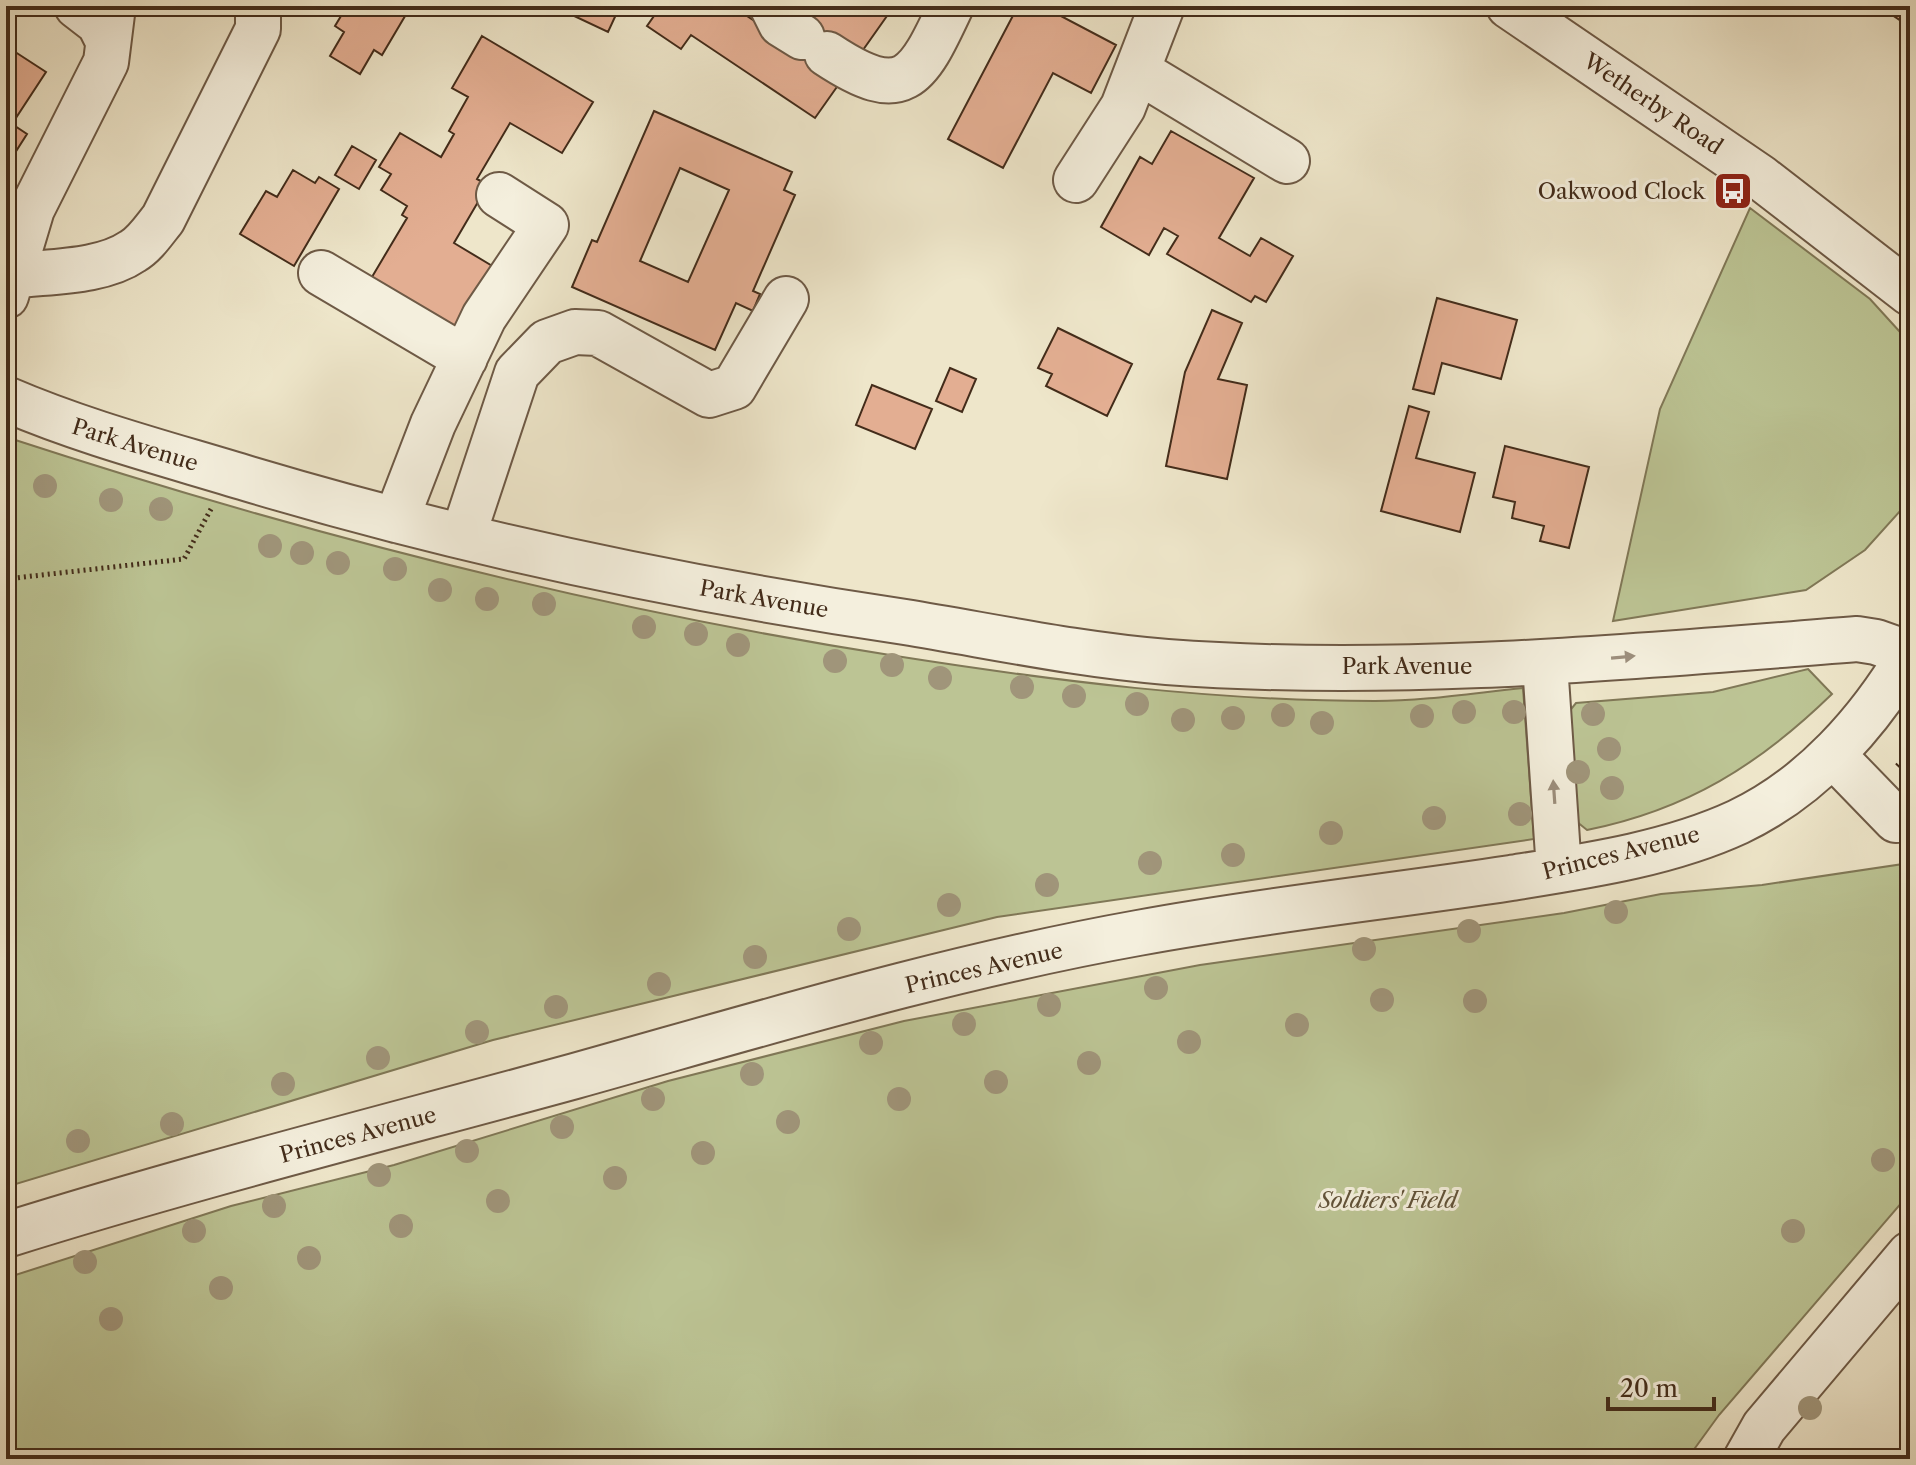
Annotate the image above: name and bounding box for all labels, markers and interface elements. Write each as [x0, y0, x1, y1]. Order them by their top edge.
street label: Wetherby Road [1577, 47, 1728, 161]
bus stop icon: Oakwood Clock [1712, 170, 1754, 212]
place label: Oakwood Clock [1538, 178, 1706, 205]
street label: Park Avenue [69, 413, 201, 477]
street label: Park Avenue [697, 574, 831, 624]
one-way arrow [1611, 651, 1636, 664]
street label: Park Avenue [1342, 653, 1472, 680]
one-way arrow [1547, 779, 1560, 804]
street label: Princes Avenue [1540, 820, 1702, 886]
street label: Princes Avenue [903, 937, 1065, 999]
street label: Princes Avenue [277, 1101, 439, 1169]
park label: Soldiers' Field [1317, 1187, 1459, 1214]
scale bar [1608, 1361, 1714, 1411]
text: 20 m [1620, 1374, 1678, 1403]

